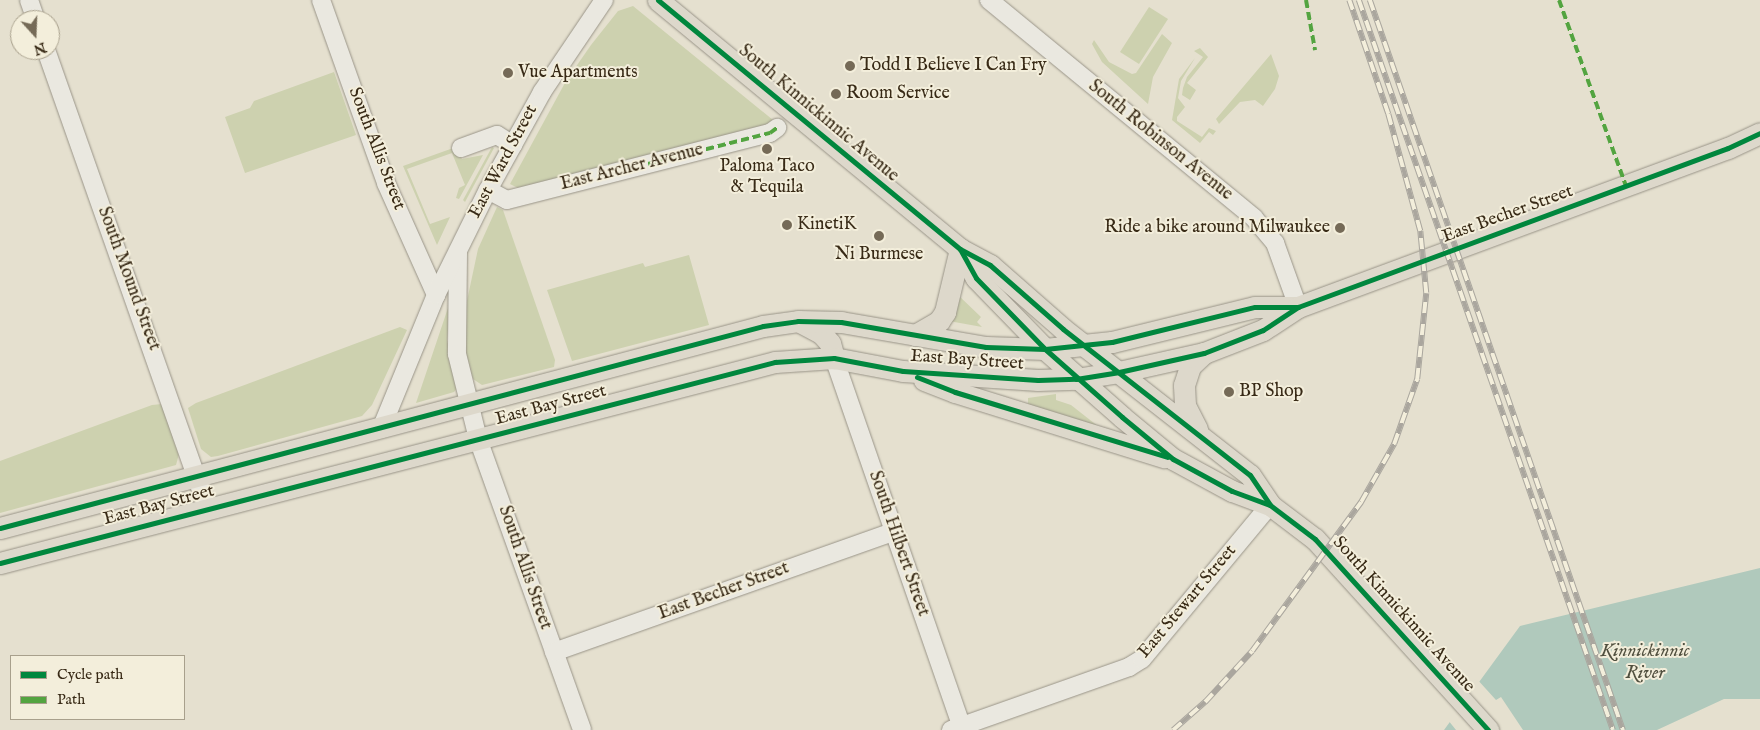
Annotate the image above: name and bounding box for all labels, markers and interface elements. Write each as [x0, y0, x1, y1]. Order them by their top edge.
north arrow [10, 10, 60, 60]
text: N [31, 38, 49, 59]
street label: South Kinnickinnic Avenue [734, 41, 902, 187]
place label: Todd I Believe I Can Fry [860, 55, 1047, 77]
marker: Todd I Believe I Can Fry [844, 60, 856, 72]
place label: Vue Apartments [518, 62, 637, 84]
marker: Vue Apartments [502, 67, 514, 79]
street label: South Robinson Avenue [1083, 76, 1237, 206]
place label: Room Service [846, 83, 950, 105]
street label: South Allis Street [343, 85, 409, 213]
marker: Room Service [830, 88, 842, 100]
street label: East Ward Street [465, 102, 543, 222]
street label: East Archer Avenue [558, 140, 706, 196]
marker: Paloma Taco & Tequila [761, 143, 773, 155]
place label: Paloma Taco & Tequila [719, 157, 815, 200]
street label: East Becher Street [1440, 181, 1576, 249]
street label: South Mound Street [92, 204, 164, 354]
place label: KinetiK [797, 214, 857, 236]
place label: Ride a bike around Milwaukee [1104, 217, 1330, 239]
marker: KinetiK [781, 219, 793, 231]
marker: Ride a bike around Milwaukee [1334, 222, 1346, 234]
marker: Ni Burmese [873, 230, 885, 242]
place label: Ni Burmese [835, 244, 923, 266]
street label: East Bay Street [910, 346, 1024, 376]
street label: East Bay Street [493, 381, 609, 431]
place label: BP Shop [1239, 381, 1303, 403]
marker: BP Shop [1223, 386, 1235, 398]
street label: South Hilbert Street [863, 468, 933, 620]
street label: East Bay Street [101, 481, 217, 531]
street label: South Allis Street [493, 503, 555, 633]
street label: South Kinnickinnic Avenue [1327, 533, 1479, 697]
street label: East Stewart Street [1134, 541, 1242, 663]
street label: East Becher Street [656, 558, 792, 626]
water label: Kinnickinnic River [1600, 641, 1690, 685]
legend [10, 655, 185, 720]
text: Cycle path [57, 665, 123, 684]
text: Path [57, 690, 85, 709]

